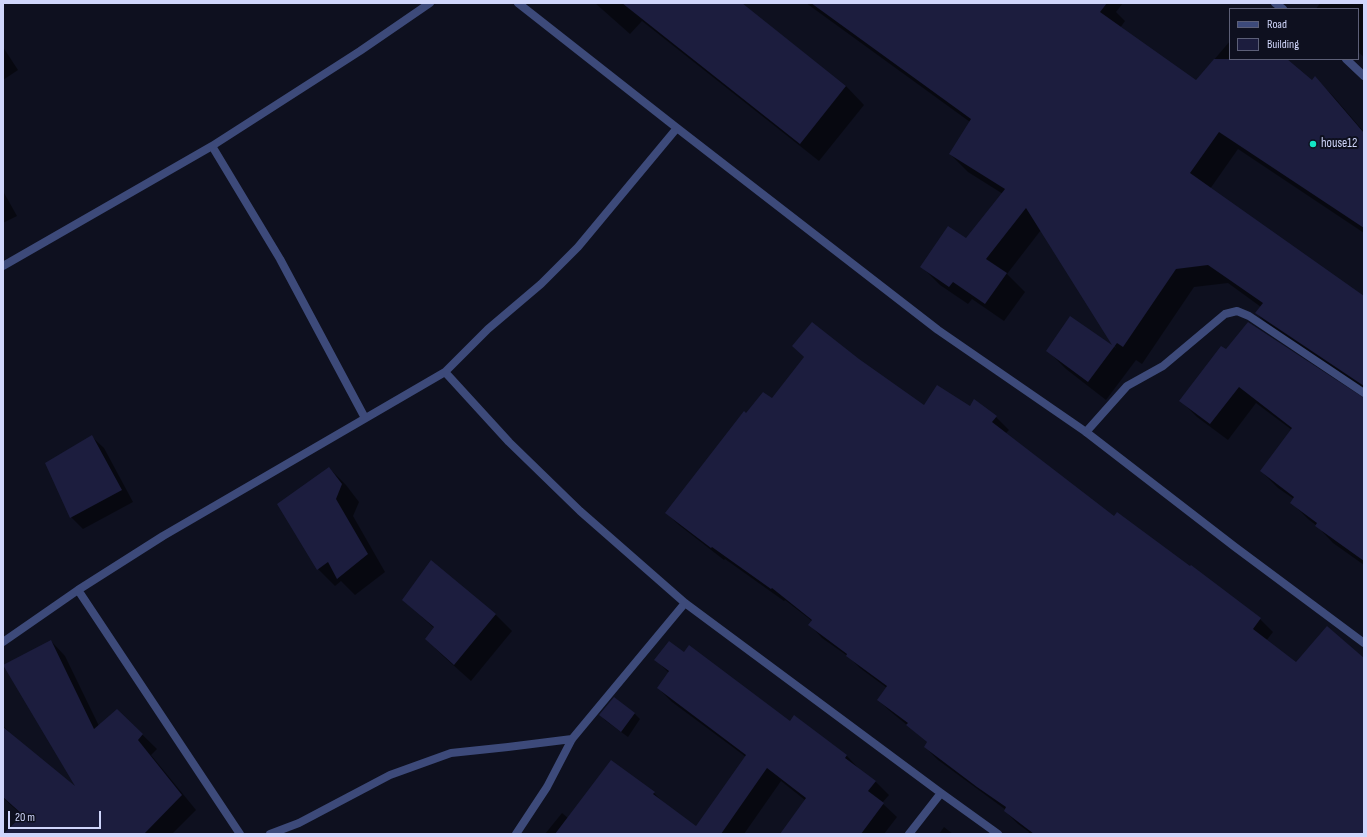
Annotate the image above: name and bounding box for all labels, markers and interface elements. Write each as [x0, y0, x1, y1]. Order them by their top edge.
legend [1229, 8, 1359, 60]
text: Road [1267, 17, 1287, 32]
text: Building [1267, 37, 1299, 52]
place label: house12 [1321, 136, 1357, 152]
marker: house12 [1308, 139, 1318, 149]
scale bar [10, 803, 103, 829]
text: 20 m [15, 810, 35, 825]

